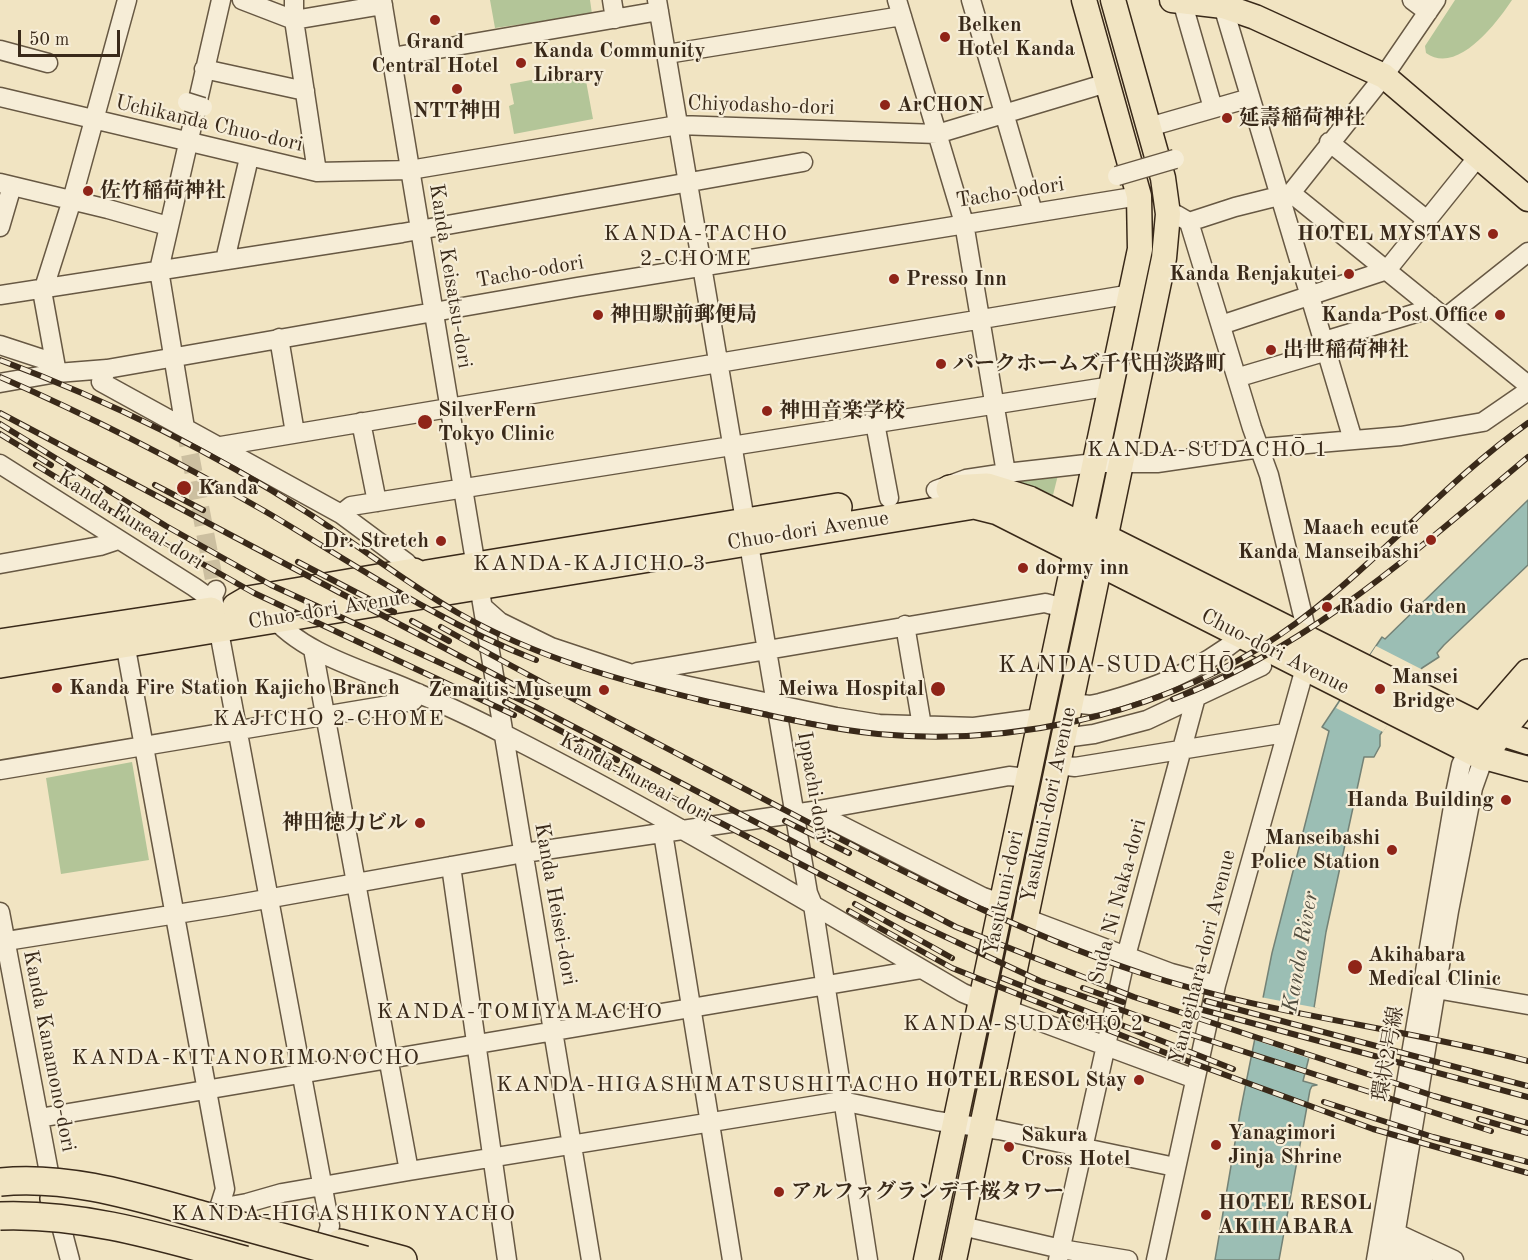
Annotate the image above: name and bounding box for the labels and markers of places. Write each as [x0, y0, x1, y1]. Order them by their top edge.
place label: Belken Hotel Kanda [957, 12, 1075, 62]
marker: Grand Central Hotel [428, 13, 442, 27]
place label: Grand Central Hotel [371, 29, 499, 79]
marker: Belken Hotel Kanda [938, 30, 952, 44]
place label: Kanda Community Library [533, 38, 705, 88]
marker: Kanda Community Library [514, 56, 528, 70]
marker: NTT神田 [450, 82, 464, 96]
place label: ArCHON [897, 92, 984, 118]
place label: NTT神田 [413, 98, 501, 124]
marker: ArCHON [878, 98, 892, 112]
place label: 延壽稲荷神社 [1239, 105, 1365, 131]
marker: 延壽稲荷神社 [1220, 111, 1234, 125]
place label: 佐竹稲荷神社 [100, 178, 226, 204]
marker: 佐竹稲荷神社 [81, 184, 95, 198]
place label: HOTEL MYSTAYS [1297, 221, 1481, 247]
marker: HOTEL MYSTAYS [1486, 227, 1500, 241]
place label: Kanda Renjakutei [1169, 261, 1337, 287]
place label: Presso Inn [906, 266, 1007, 292]
marker: Kanda Renjakutei [1342, 267, 1356, 281]
marker: Presso Inn [887, 272, 901, 286]
place label: 神田駅前郵便局 [610, 302, 757, 328]
place label: Kanda Post Office [1321, 302, 1488, 328]
marker: 神田駅前郵便局 [591, 308, 605, 322]
marker: Kanda Post Office [1493, 308, 1507, 322]
place label: 出世稲荷神社 [1283, 337, 1409, 363]
marker: 出世稲荷神社 [1264, 343, 1278, 357]
place label: パークホームズ千代田淡路町 [953, 351, 1226, 377]
marker: パークホームズ千代田淡路町 [934, 357, 948, 371]
place label: SilverFern Tokyo Clinic [438, 397, 555, 447]
place label: 神田音楽学校 [779, 398, 905, 424]
marker: 神田音楽学校 [760, 404, 774, 418]
marker: SilverFern Tokyo Clinic [416, 413, 434, 431]
place label: Kanda [198, 475, 258, 501]
marker: Kanda [175, 479, 193, 497]
place label: Maach ecute Kanda Manseibashi [1238, 515, 1419, 565]
place label: Dr. Stretch [323, 528, 429, 554]
marker: Maach ecute Kanda Manseibashi [1424, 533, 1438, 547]
marker: Dr. Stretch [434, 534, 448, 548]
place label: dormy inn [1035, 555, 1129, 581]
marker: dormy inn [1016, 561, 1030, 575]
place label: Radio Garden [1339, 594, 1467, 620]
marker: Radio Garden [1320, 600, 1334, 614]
place label: Mansei Bridge [1392, 664, 1458, 714]
place label: Kanda Fire Station Kajicho Branch [69, 675, 400, 701]
place label: Meiwa Hospital [778, 676, 924, 702]
place label: Zemaitis Museum [428, 677, 592, 703]
marker: Meiwa Hospital [929, 680, 947, 698]
marker: Kanda Fire Station Kajicho Branch [50, 681, 64, 695]
marker: Mansei Bridge [1373, 682, 1387, 696]
marker: Zemaitis Museum [597, 683, 611, 697]
place label: Handa Building [1347, 787, 1494, 813]
marker: Handa Building [1499, 793, 1513, 807]
place label: 神田徳力ビル [282, 810, 408, 836]
marker: 神田徳力ビル [413, 816, 427, 830]
place label: Manseibashi Police Station [1250, 825, 1380, 875]
marker: Manseibashi Police Station [1385, 843, 1399, 857]
place label: Akihabara Medical Clinic [1368, 942, 1501, 992]
marker: Akihabara Medical Clinic [1346, 958, 1364, 976]
place label: HOTEL RESOL Stay [926, 1067, 1127, 1093]
marker: HOTEL RESOL Stay [1132, 1073, 1146, 1087]
place label: Yanagimori Jinja Shrine [1228, 1120, 1342, 1170]
place label: Sakura Cross Hotel [1021, 1122, 1130, 1172]
marker: Yanagimori Jinja Shrine [1209, 1138, 1223, 1152]
marker: Sakura Cross Hotel [1002, 1140, 1016, 1154]
place label: アルファグランデ千桜タワー [791, 1179, 1064, 1205]
marker: アルファグランデ千桜タワー [772, 1185, 786, 1199]
place label: HOTEL RESOL AKIHABARA [1218, 1190, 1372, 1240]
marker: HOTEL RESOL AKIHABARA [1199, 1208, 1213, 1222]

